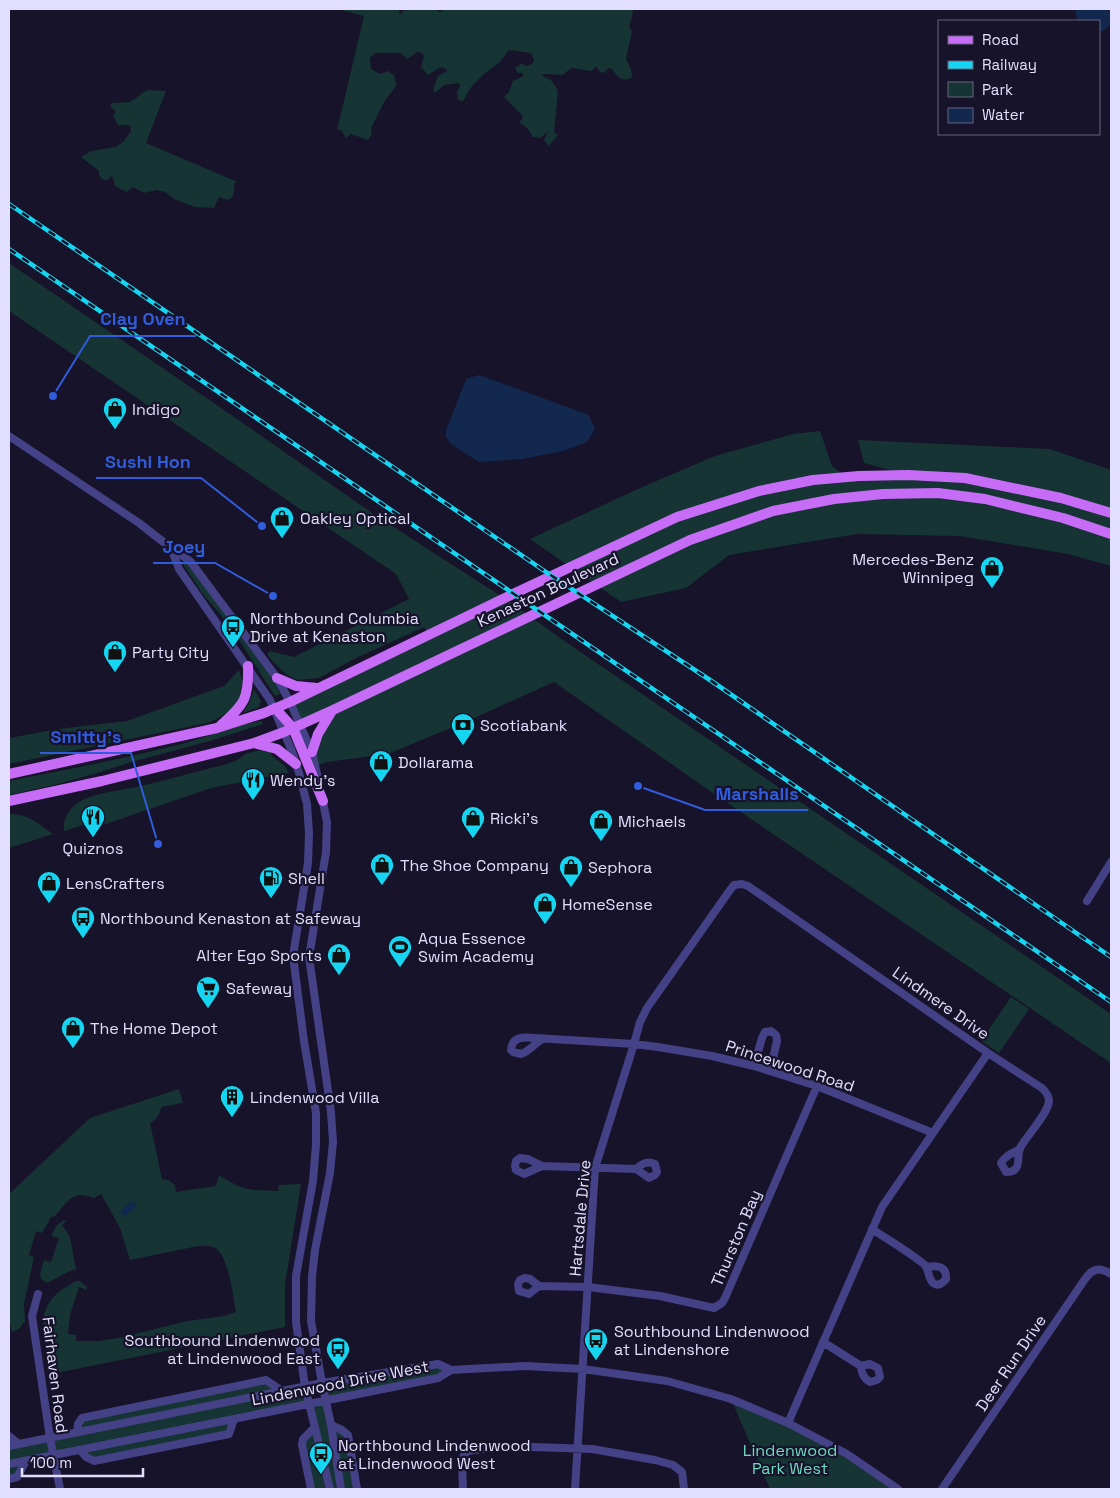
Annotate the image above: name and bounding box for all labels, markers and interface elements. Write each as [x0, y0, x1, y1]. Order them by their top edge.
legend [938, 20, 1100, 135]
text: Road [982, 30, 1019, 49]
text: Railway [982, 55, 1037, 74]
text: Park [982, 80, 1013, 99]
text: Water [982, 105, 1025, 124]
callout: Clay Oven [90, 303, 196, 336]
text: Clay Oven [100, 307, 186, 330]
shop icon: Indigo [102, 396, 128, 430]
place label: Indigo [132, 399, 180, 420]
callout: Sushi Hon [96, 445, 201, 478]
text: Sushi Hon [105, 450, 191, 473]
shop icon: Oakley Optical [269, 505, 295, 539]
place label: Oakley Optical [300, 508, 410, 529]
callout: Joey [153, 530, 215, 563]
text: Joey [163, 535, 205, 558]
street label: Kenaston Boulevard [474, 548, 622, 632]
place label: Mercedes-Benz Winnipeg [852, 549, 974, 588]
shop icon: Mercedes-Benz Winnipeg [979, 555, 1005, 589]
place label: Northbound Columbia Drive at Kenaston [250, 608, 419, 647]
bus stop icon: Northbound Columbia Drive at Kenaston [220, 614, 246, 648]
shop icon: Party City [102, 639, 128, 673]
place label: Party City [132, 642, 209, 663]
bank icon: Scotiabank [450, 712, 476, 746]
place label: Scotiabank [480, 715, 568, 736]
callout: Smitty's [40, 720, 131, 753]
text: Smitty's [51, 725, 121, 748]
shop icon: Dollarama [368, 749, 394, 783]
place label: Dollarama [398, 752, 473, 773]
restaurant icon: Wendy's [240, 767, 266, 801]
place label: Wendy's [270, 770, 336, 791]
callout: Marshalls [705, 777, 808, 810]
text: Marshalls [715, 782, 799, 805]
restaurant icon: Quiznos [80, 804, 106, 838]
shop icon: Ricki's [460, 805, 486, 839]
place label: Ricki's [490, 808, 539, 829]
shop icon: Michaels [588, 808, 614, 842]
place label: Michaels [618, 811, 686, 832]
place label: Quiznos [63, 838, 123, 859]
shop icon: The Shoe Company [369, 852, 395, 886]
shop icon: Sephora [558, 854, 584, 888]
place label: The Shoe Company [400, 855, 549, 876]
place label: Sephora [588, 857, 652, 878]
fuel station icon: Shell [258, 865, 284, 899]
place label: Shell [288, 868, 325, 889]
shop icon: LensCrafters [36, 870, 62, 904]
place label: LensCrafters [66, 873, 165, 894]
shop icon: HomeSense [532, 891, 558, 925]
place label: HomeSense [562, 894, 653, 915]
bus stop icon: Northbound Kenaston at Safeway [70, 905, 96, 939]
place label: Northbound Kenaston at Safeway [100, 908, 361, 929]
place label: Aqua Essence Swim Academy [418, 928, 534, 967]
sports icon: Aqua Essence Swim Academy [387, 934, 413, 968]
shop icon: Alter Ego Sports [326, 942, 352, 976]
place label: Alter Ego Sports [196, 945, 322, 966]
street label: Lindmere Drive [888, 962, 994, 1044]
supermarket icon: Safeway [195, 975, 221, 1009]
place label: Safeway [226, 978, 292, 999]
shop icon: The Home Depot [60, 1015, 86, 1049]
place label: The Home Depot [90, 1018, 218, 1039]
street label: Princewood Road [723, 1035, 857, 1097]
building icon: Lindenwood Villa [219, 1084, 245, 1118]
place label: Lindenwood Villa [250, 1087, 379, 1108]
street label: Hartsdale Drive [564, 1159, 596, 1277]
street label: Thurston Bay [706, 1186, 766, 1290]
street label: Deer Run Drive [971, 1311, 1051, 1415]
street label: Fairhaven Road [37, 1316, 73, 1434]
place label: Southbound Lindenwood at Lindenshore [614, 1321, 810, 1360]
bus stop icon: Southbound Lindenwood at Lindenshore [583, 1327, 609, 1361]
place label: Southbound Lindenwood at Lindenwood East [124, 1330, 320, 1369]
bus stop icon: Southbound Lindenwood at Lindenwood East [325, 1336, 351, 1370]
street label: Lindenwood Drive West [250, 1356, 430, 1410]
place label: Northbound Lindenwood at Lindenwood West [338, 1435, 531, 1474]
park label: Lindenwood Park West [743, 1440, 837, 1479]
bus stop icon: Northbound Lindenwood at Lindenwood West [308, 1441, 334, 1475]
scale bar [22, 1446, 144, 1478]
text: 100 m [30, 1453, 72, 1472]

